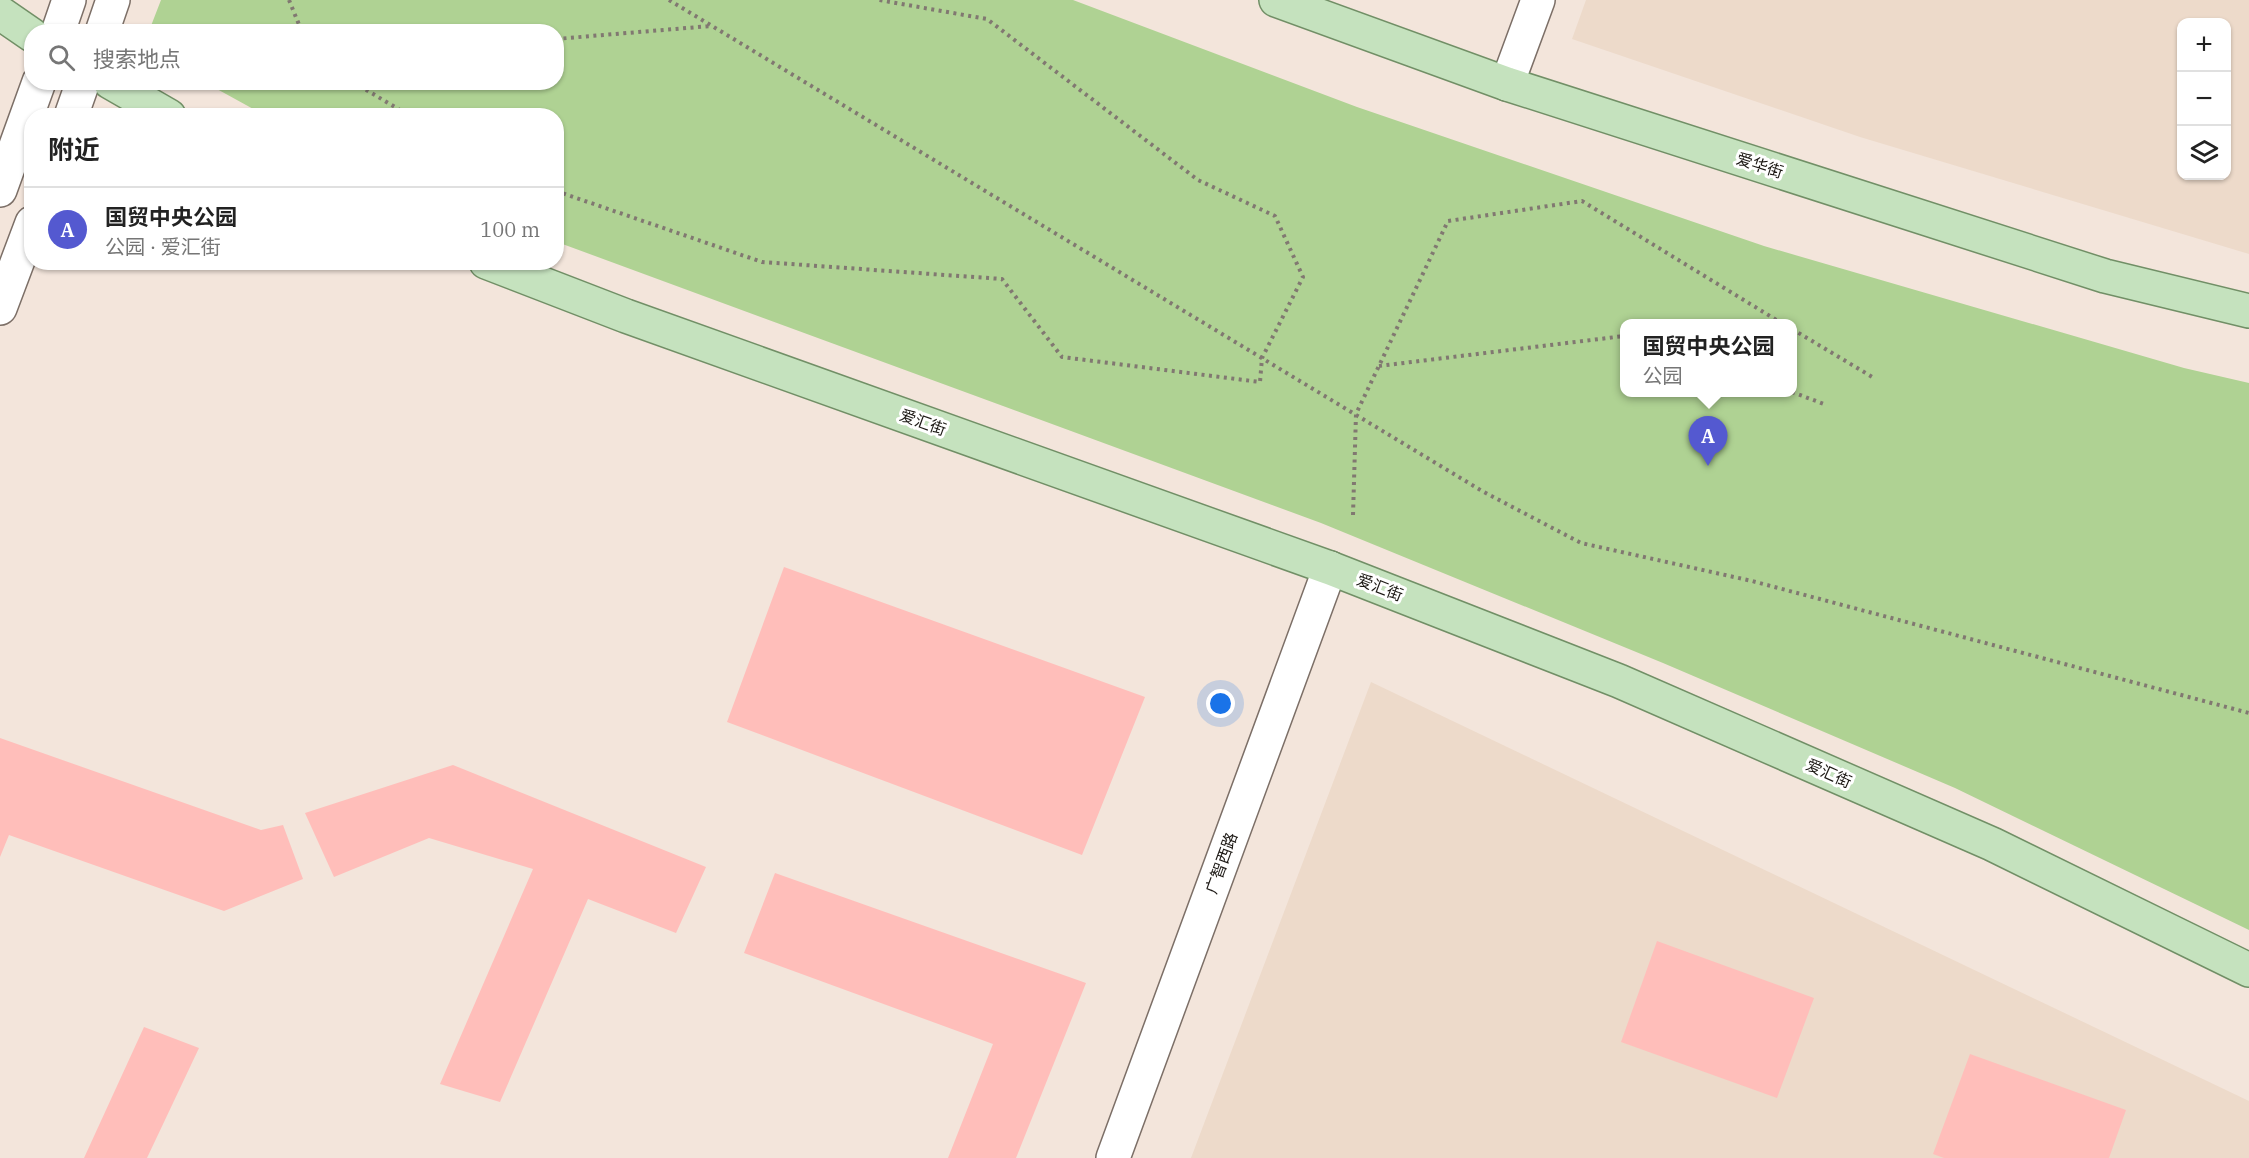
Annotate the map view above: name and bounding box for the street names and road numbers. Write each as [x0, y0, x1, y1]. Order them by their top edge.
street label: 爱华街 [1734, 148, 1786, 182]
street label: 爱汇街 [897, 404, 949, 440]
street label: 爱汇街 [1354, 569, 1406, 605]
street label: 爱汇街 [1803, 754, 1855, 792]
street label: 广智西路 [1201, 830, 1241, 896]

